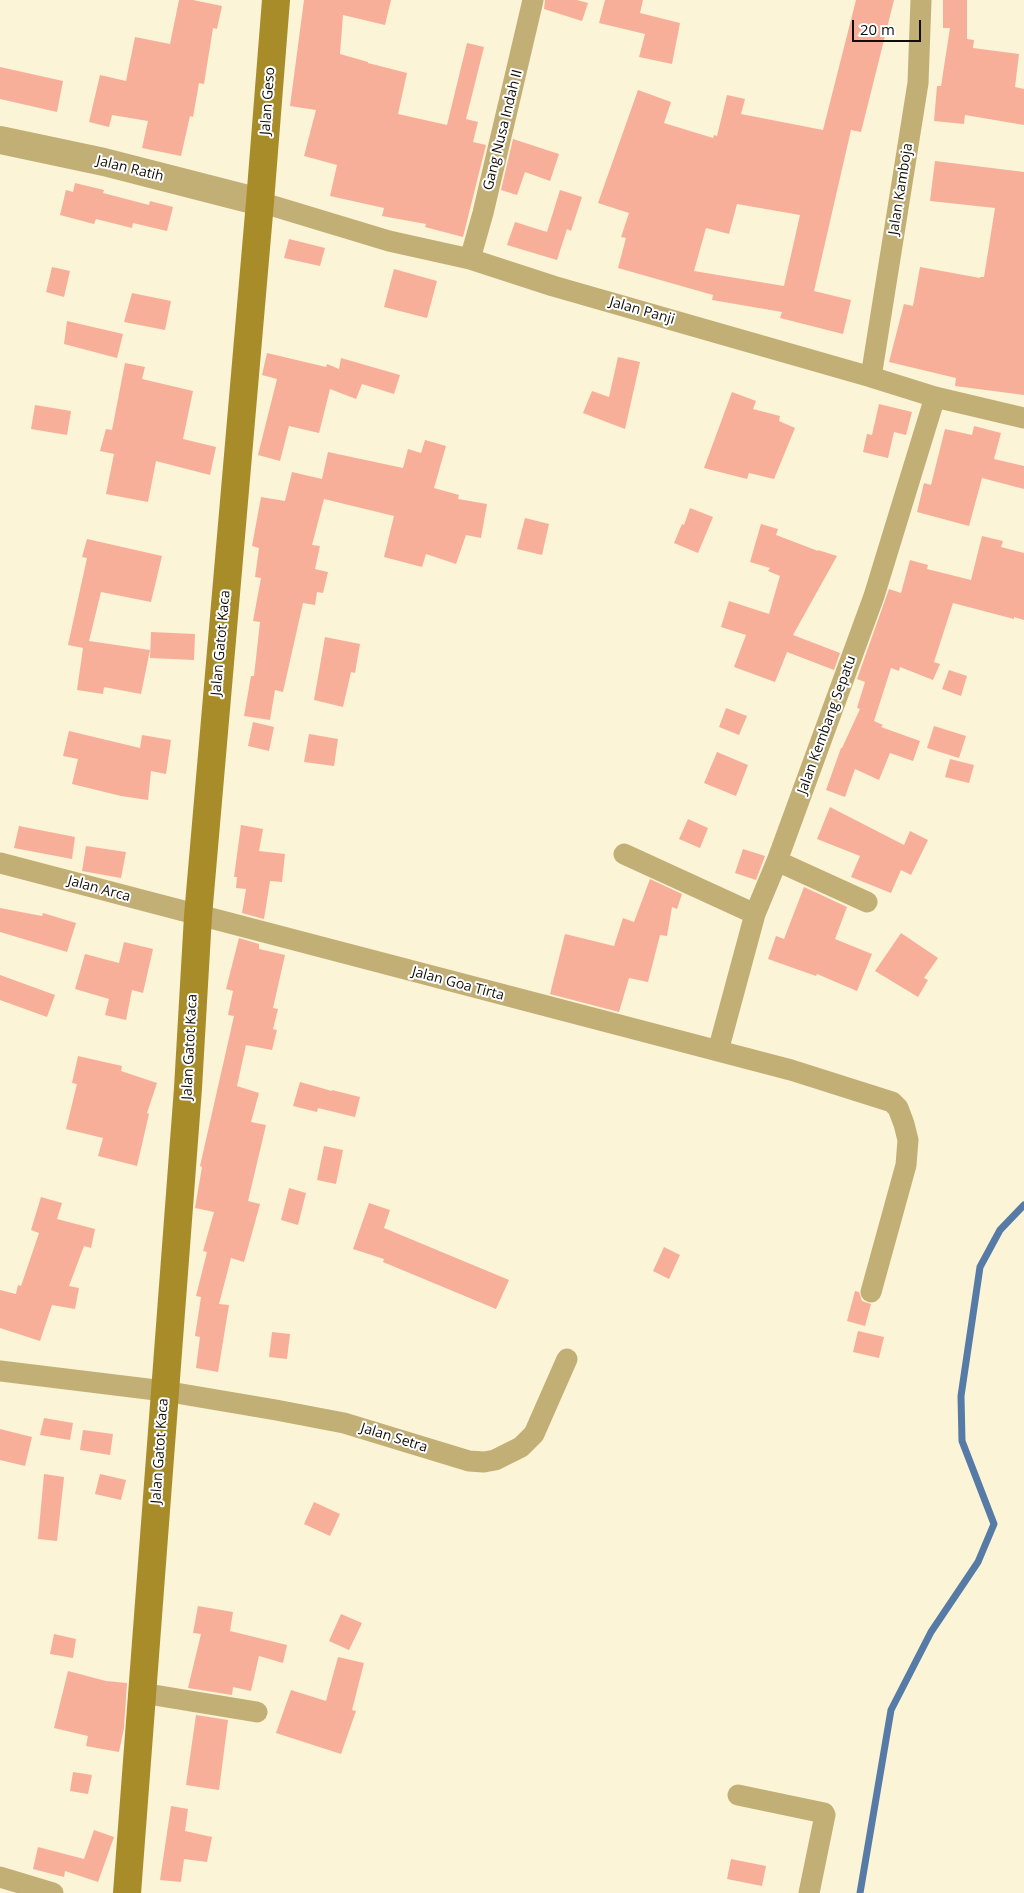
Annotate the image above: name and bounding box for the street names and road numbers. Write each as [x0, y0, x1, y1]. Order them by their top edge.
street label: Jalan Geso [257, 66, 279, 136]
street label: Gang Nusa Indah II [480, 68, 526, 192]
street label: Jalan Kamboja [885, 142, 917, 236]
street label: Jalan Ratih [95, 153, 165, 185]
street label: Jalan Panji [608, 294, 676, 328]
street label: Jalan Gatot Kaca [208, 590, 234, 696]
street label: Jalan Kembang Sepatu [794, 653, 860, 797]
street label: Jalan Arca [66, 873, 132, 905]
street label: Jalan Goa Tirta [410, 964, 506, 1004]
street label: Jalan Gatot Kaca [179, 994, 201, 1100]
street label: Jalan Gatot Kaca [148, 1398, 172, 1504]
street label: Jalan Setra [359, 1420, 429, 1456]

